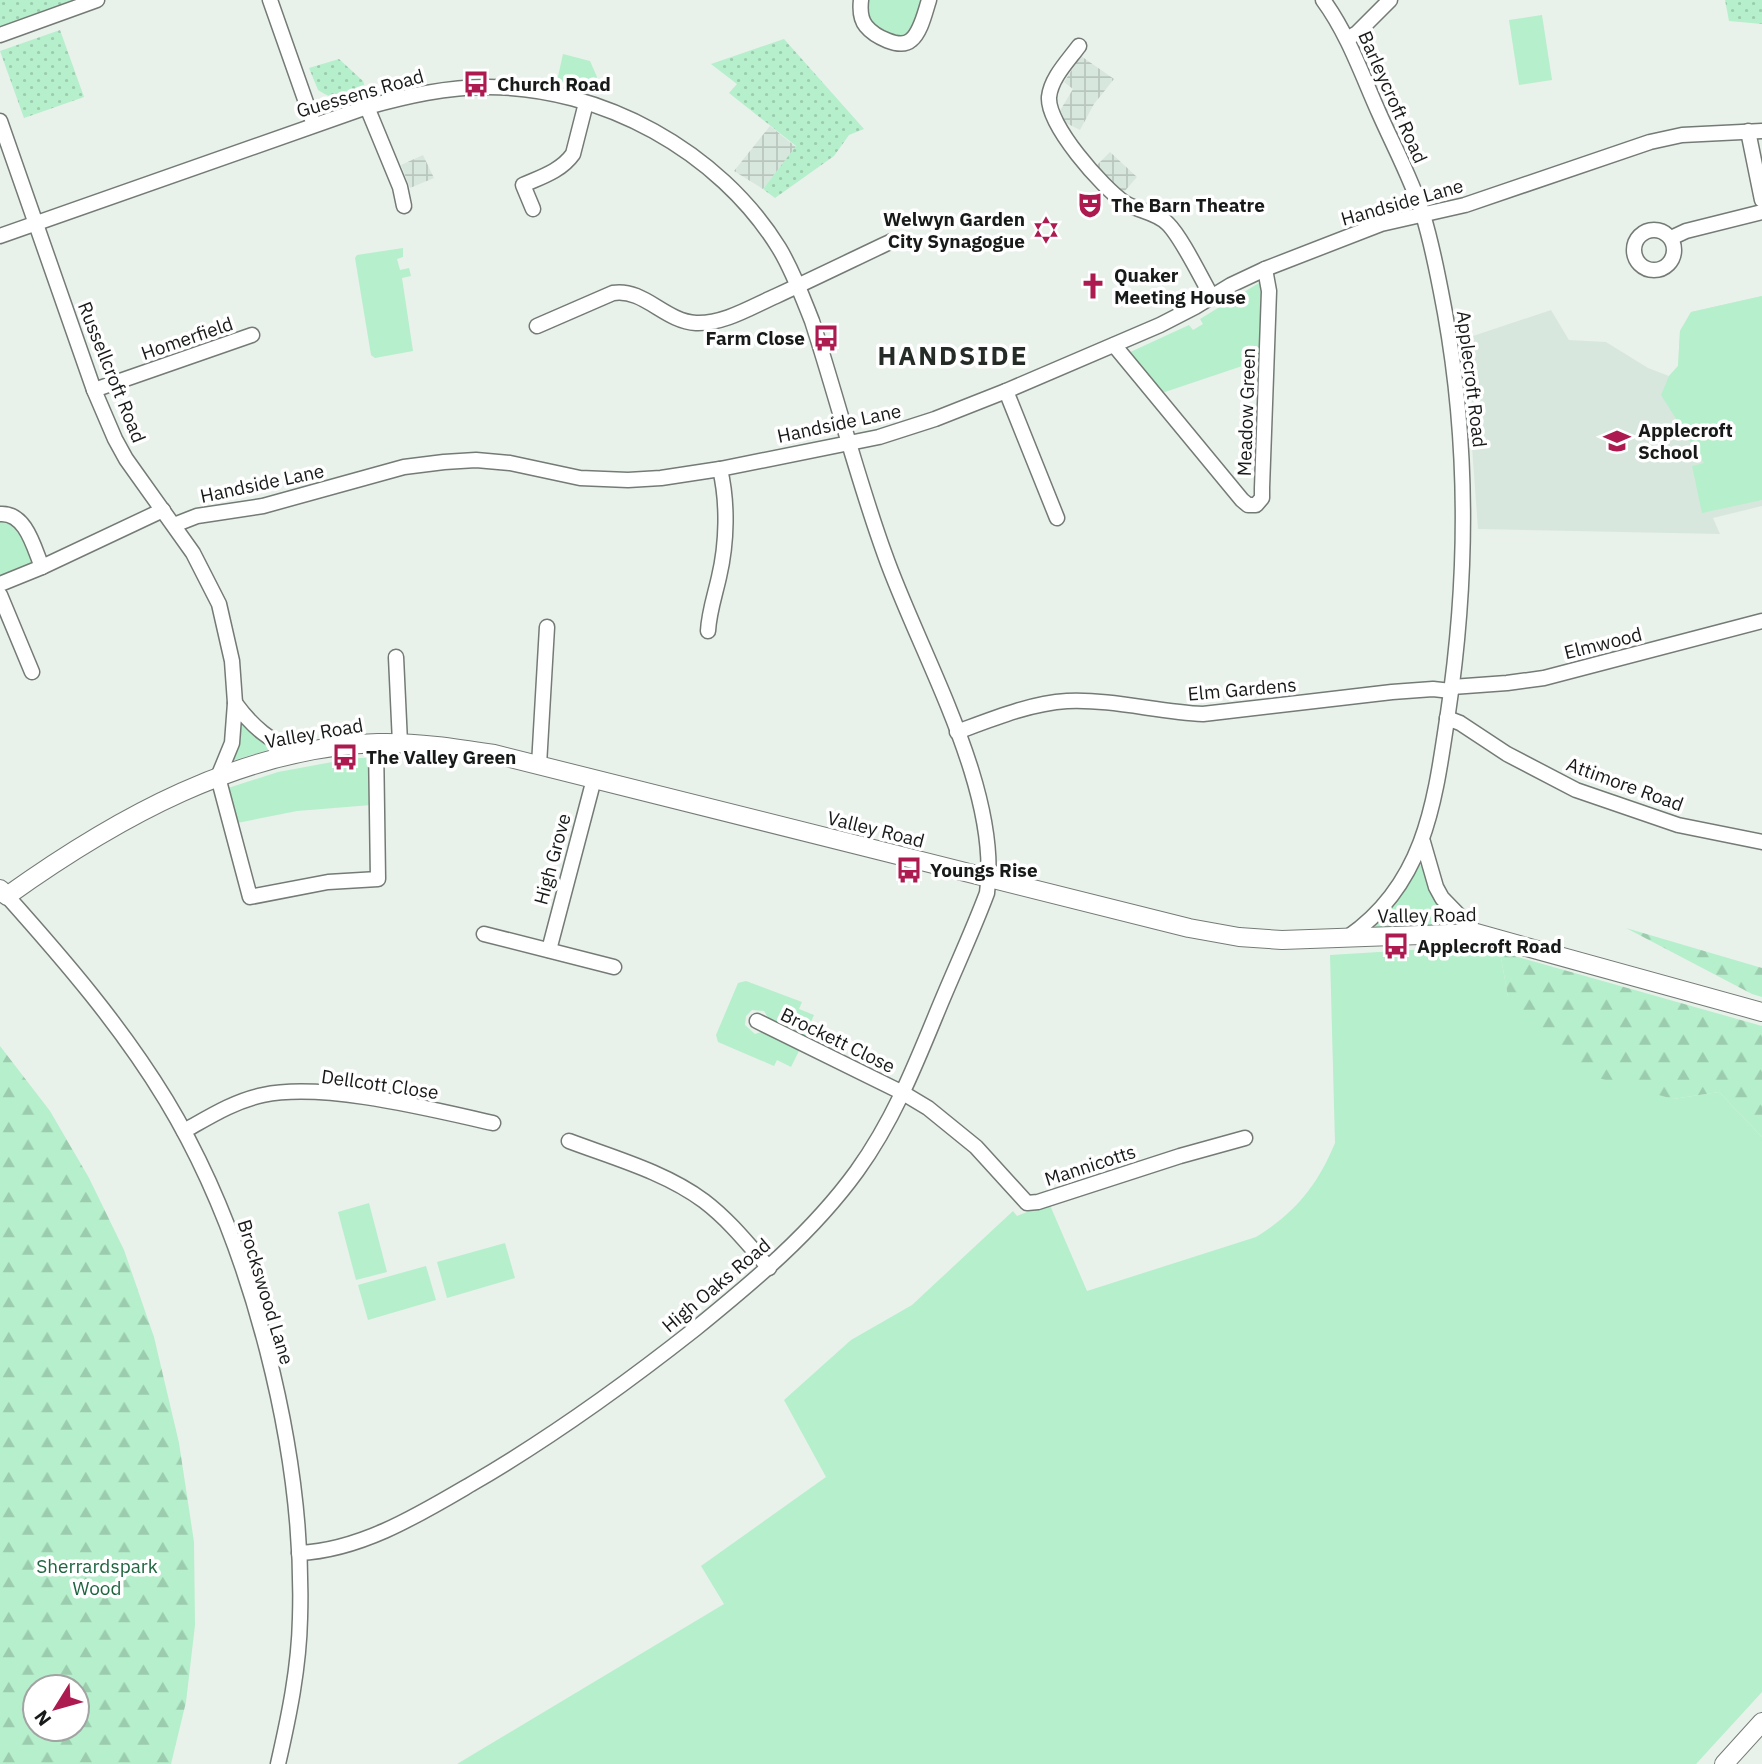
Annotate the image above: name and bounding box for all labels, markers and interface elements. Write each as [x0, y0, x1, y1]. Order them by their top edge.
street label: Barleycroft Road [1353, 27, 1433, 167]
street label: Guessens Road [294, 63, 426, 123]
bus stop icon: Church Road [461, 69, 491, 99]
place label: Church Road [497, 72, 611, 96]
street label: Handside Lane [1338, 173, 1466, 231]
theatre icon: The Barn Theatre [1075, 190, 1105, 220]
place label: The Barn Theatre [1111, 193, 1265, 217]
place label: Welwyn Garden City Synagogue [883, 207, 1025, 253]
synagogue icon: Welwyn Garden City Synagogue [1031, 215, 1061, 245]
place label: Quaker Meeting House [1114, 263, 1246, 309]
church icon: Quaker Meeting House [1078, 271, 1108, 301]
street label: Russellcroft Road [73, 298, 151, 446]
street label: Applecroft Road [1452, 309, 1492, 449]
street label: Homerfield [138, 311, 236, 365]
bus stop icon: Farm Close [811, 323, 841, 353]
place label: Farm Close [706, 326, 805, 350]
district label: HANDSIDE [878, 338, 1028, 372]
street label: Meadow Green [1232, 347, 1260, 477]
street label: Handside Lane [775, 398, 903, 448]
place label: Applecroft School [1638, 418, 1733, 464]
school or university icon: Applecroft School [1602, 426, 1632, 456]
street label: Handside Lane [198, 458, 326, 508]
street label: Elmwood [1562, 622, 1644, 664]
street label: Elm Gardens [1187, 672, 1297, 706]
street label: Valley Road [263, 713, 365, 753]
bus stop icon: The Valley Green [330, 742, 360, 772]
place label: The Valley Green [366, 745, 516, 769]
street label: Attimore Road [1563, 752, 1687, 816]
street label: Valley Road [825, 805, 927, 853]
street label: High Grove [528, 811, 576, 907]
bus stop icon: Youngs Rise [894, 855, 924, 885]
place label: Youngs Rise [930, 858, 1038, 882]
street label: Valley Road [1377, 902, 1477, 928]
bus stop icon: Applecroft Road [1381, 931, 1411, 961]
place label: Applecroft Road [1417, 934, 1562, 958]
street label: Brockett Close [777, 1002, 899, 1078]
street label: Dellcott Close [320, 1064, 440, 1104]
street label: Mannicotts [1041, 1139, 1139, 1191]
street label: Brockswood Lane [233, 1217, 299, 1367]
street label: High Oaks Road [657, 1233, 775, 1337]
park label: Sherrardspark Wood [36, 1554, 158, 1600]
north arrow [21, 1673, 91, 1743]
text: N [29, 1706, 56, 1731]

